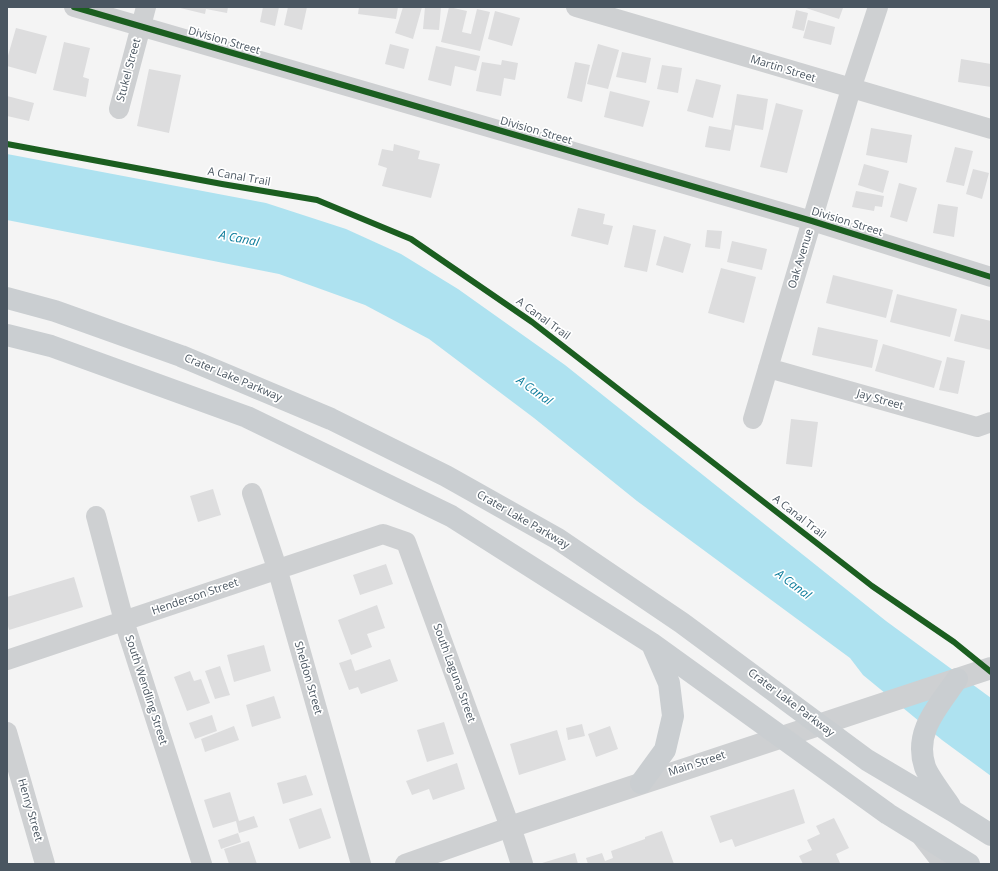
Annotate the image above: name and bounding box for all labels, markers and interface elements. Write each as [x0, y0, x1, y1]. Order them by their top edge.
street label: Division Street [187, 24, 261, 58]
street label: Stukel Street [114, 37, 144, 103]
street label: Martin Street [749, 53, 817, 85]
street label: Division Street [499, 114, 573, 148]
street label: A Canal Trail [207, 165, 271, 189]
street label: Division Street [810, 205, 884, 239]
water label: A Canal [218, 228, 260, 250]
street label: Oak Avenue [786, 228, 816, 290]
street label: A Canal Trail [513, 295, 573, 343]
street label: Crater Lake Parkway [182, 351, 284, 405]
water label: A Canal [513, 373, 555, 409]
street label: Jay Street [855, 387, 905, 413]
street label: Crater Lake Parkway [474, 488, 572, 552]
street label: A Canal Trail [770, 492, 828, 542]
water label: A Canal [773, 567, 813, 603]
street label: Henderson Street [150, 576, 240, 618]
street label: South Laguna Street [430, 622, 478, 724]
street label: South Wendling Street [122, 633, 170, 747]
street label: Sheldon Street [291, 640, 325, 716]
street label: Crater Lake Parkway [745, 666, 837, 740]
street label: Main Street [667, 749, 727, 779]
street label: Henry Street [15, 777, 45, 843]

